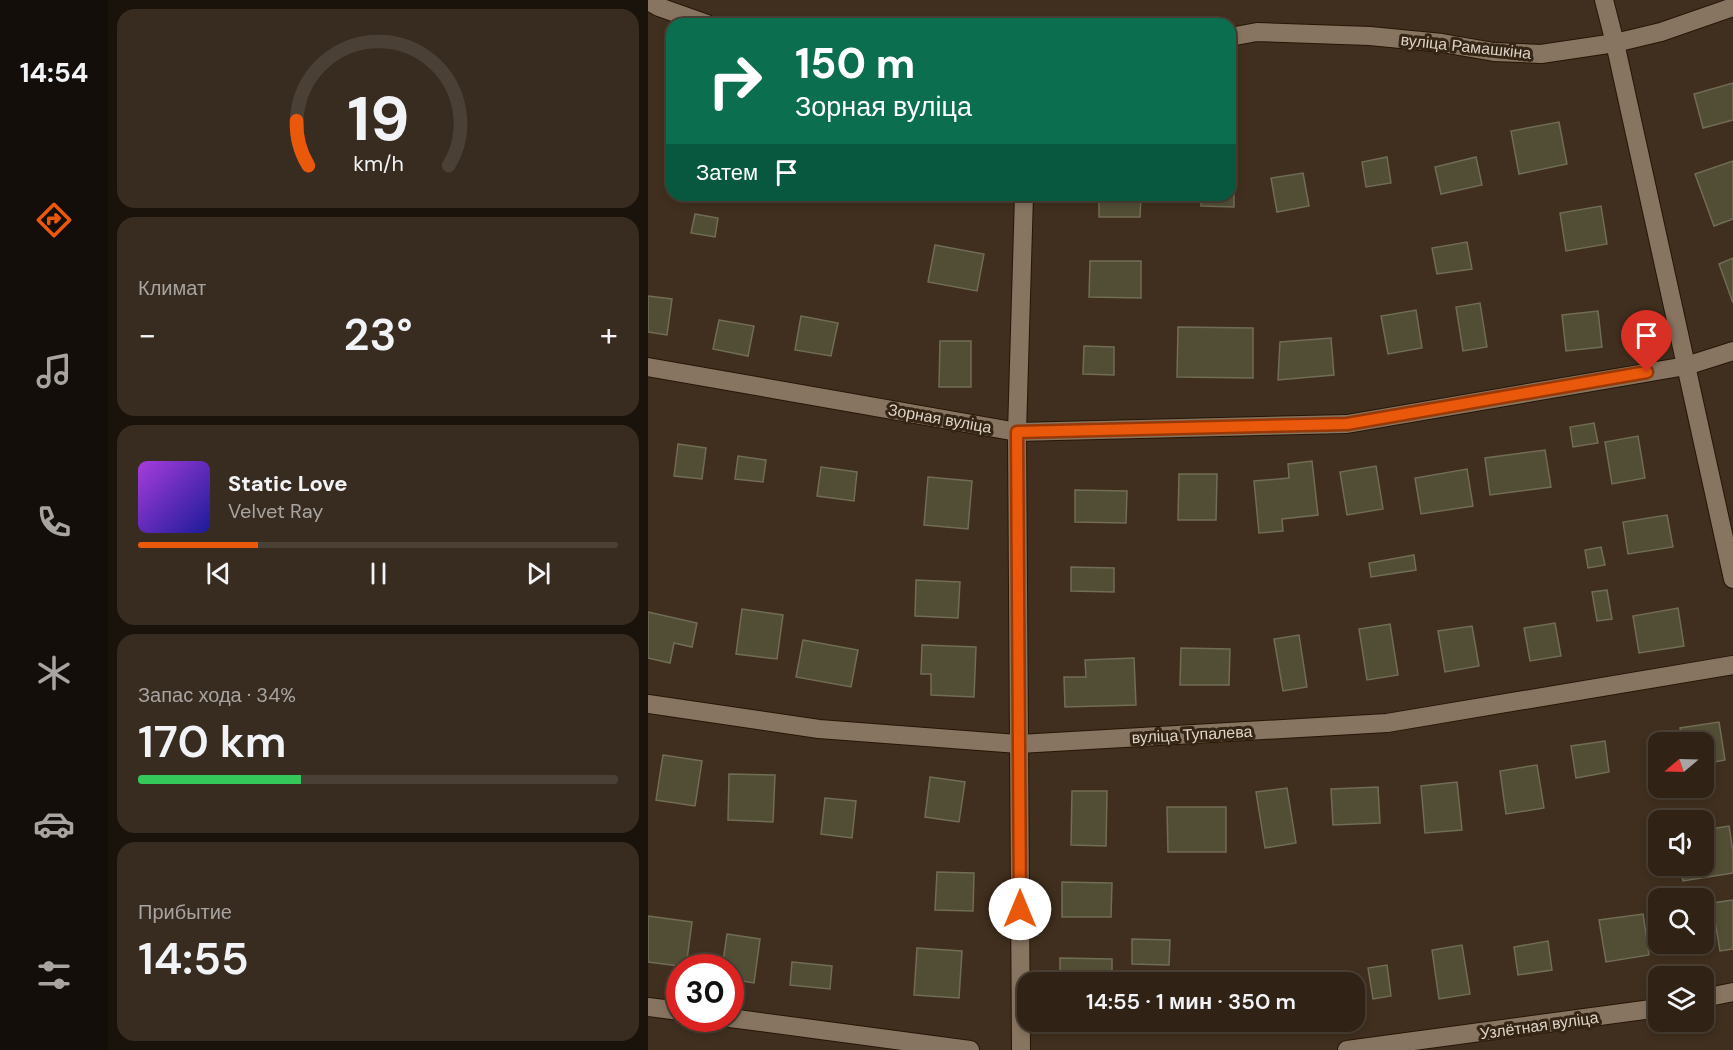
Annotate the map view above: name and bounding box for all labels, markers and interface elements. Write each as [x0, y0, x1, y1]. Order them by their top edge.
street label: вуліца Рамашкіна [1400, 29, 1532, 64]
text: 150 m [795, 36, 915, 91]
icon: right [696, 42, 774, 120]
text: 14:54 [20, 55, 88, 90]
text: 19 [347, 78, 409, 159]
text: Зорная вуліца [795, 89, 972, 124]
text: km/h [353, 150, 403, 178]
icon: arrive [770, 156, 803, 189]
text: Затем [696, 158, 758, 187]
icon: directions [33, 199, 75, 241]
text: Климат [138, 275, 206, 301]
text: 23° [344, 305, 413, 364]
pin [1621, 310, 1672, 372]
text: − [138, 313, 156, 356]
text: + [600, 313, 618, 356]
icon: arrive [1630, 319, 1663, 352]
icon: music [33, 350, 75, 392]
street label: Зорная вуліца [886, 399, 993, 438]
text: Static Love [228, 469, 348, 498]
text: Velvet Ray [228, 498, 323, 524]
icon: phone [33, 501, 75, 543]
icon: previous [202, 557, 235, 590]
icon: pause [362, 557, 395, 590]
icon: next [522, 557, 555, 590]
icon: climate [33, 652, 75, 694]
text: Запас хода · 34% [138, 682, 296, 708]
text: 170 km [138, 712, 287, 771]
street label: вуліца Тупалева [1131, 721, 1253, 748]
north arrow [1648, 732, 1714, 798]
map controls [1648, 732, 1714, 1032]
icon: car [33, 803, 75, 845]
button: sound [1648, 810, 1714, 876]
position arrow [988, 877, 1052, 941]
button: search [1648, 888, 1714, 954]
text: Прибытие [138, 899, 232, 925]
text: 14:55 [138, 929, 249, 988]
icon: filters [33, 954, 75, 996]
speed limit sign: 30 [666, 954, 744, 1032]
button: layers [1648, 966, 1714, 1032]
text: 14:55 · 1 мин · 350 m [1086, 987, 1296, 1016]
street label: Узлётная вуліца [1478, 1007, 1600, 1044]

